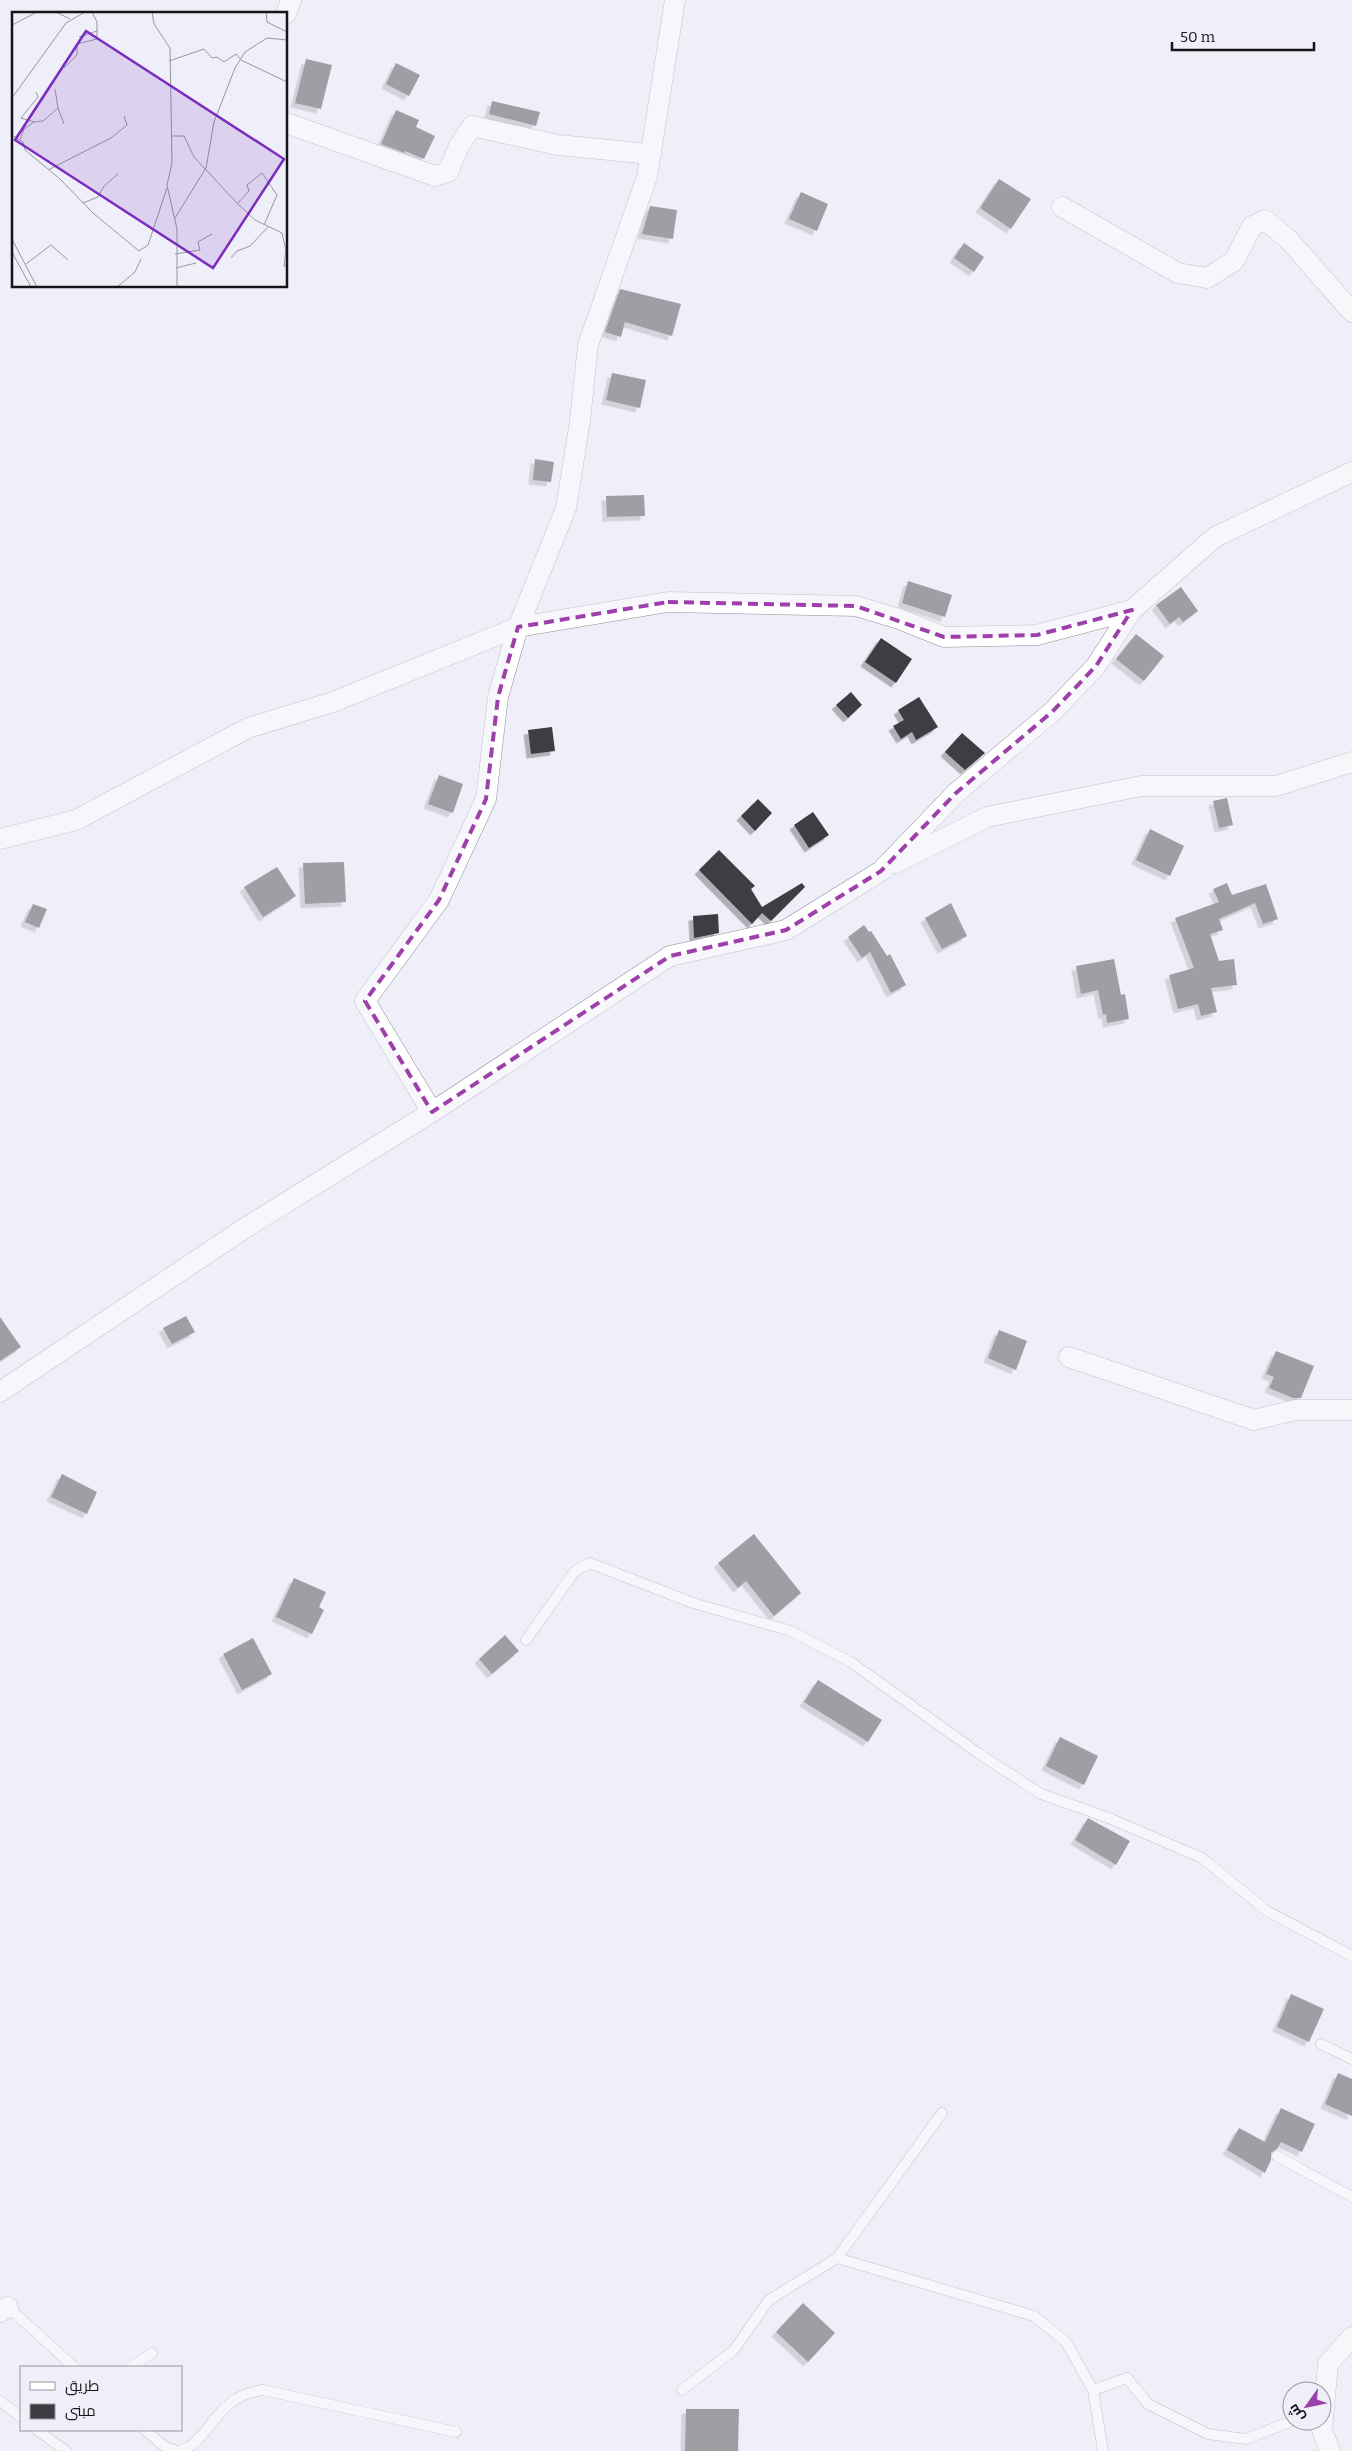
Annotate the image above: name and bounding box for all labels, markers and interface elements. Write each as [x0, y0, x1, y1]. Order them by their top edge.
inset map [12, 12, 288, 288]
scale bar [1172, 20, 1314, 52]
text: 50 m [1180, 28, 1216, 46]
legend [20, 2366, 182, 2431]
text: طريق [65, 2377, 99, 2396]
north arrow [1282, 2381, 1332, 2431]
text: ش [1284, 2401, 1309, 2425]
text: مبنى [65, 2402, 96, 2421]

